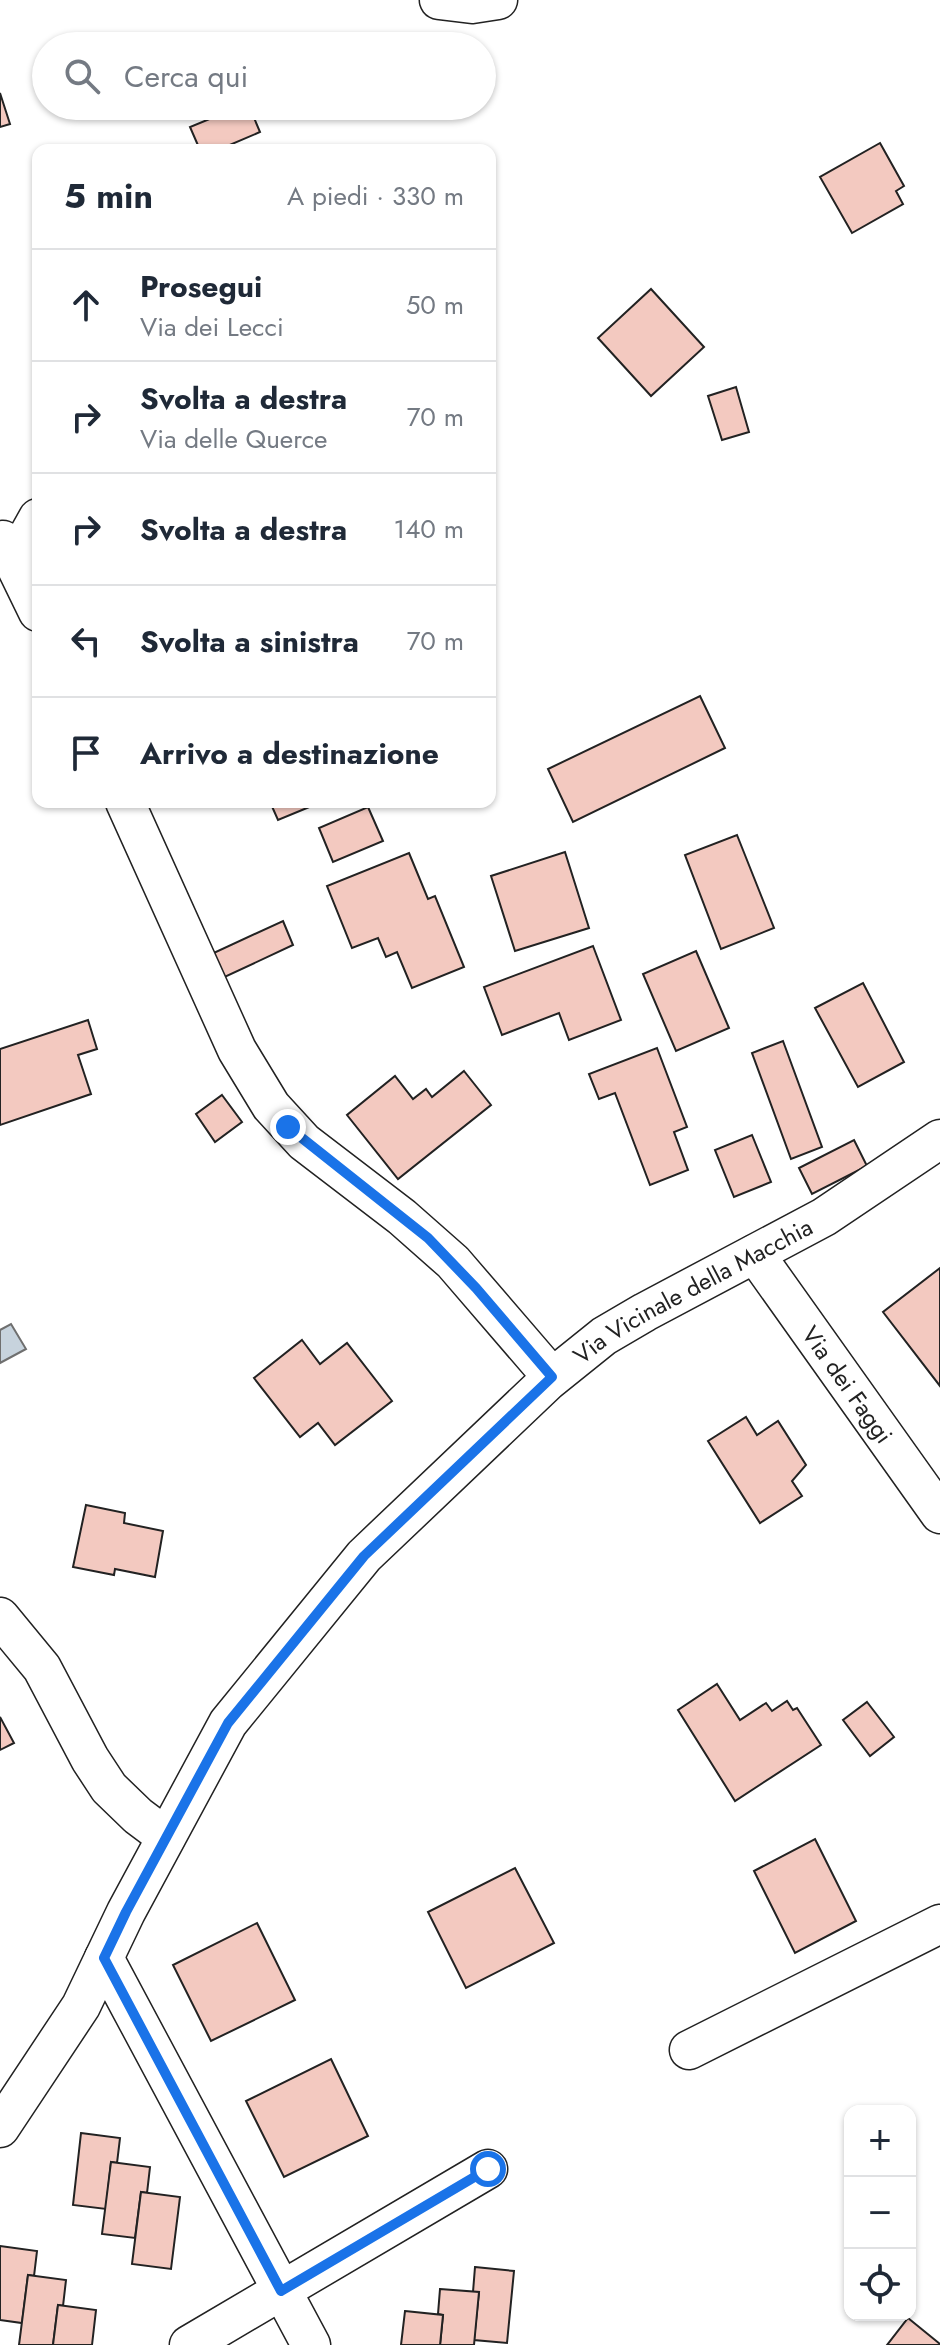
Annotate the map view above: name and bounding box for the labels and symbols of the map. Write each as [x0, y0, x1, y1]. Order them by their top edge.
route end [270, 1109, 306, 1145]
street label: Via Vicinale della Macchia [565, 1209, 818, 1372]
street label: Via dei Faggi [794, 1318, 902, 1450]
route start [470, 2151, 506, 2187]

